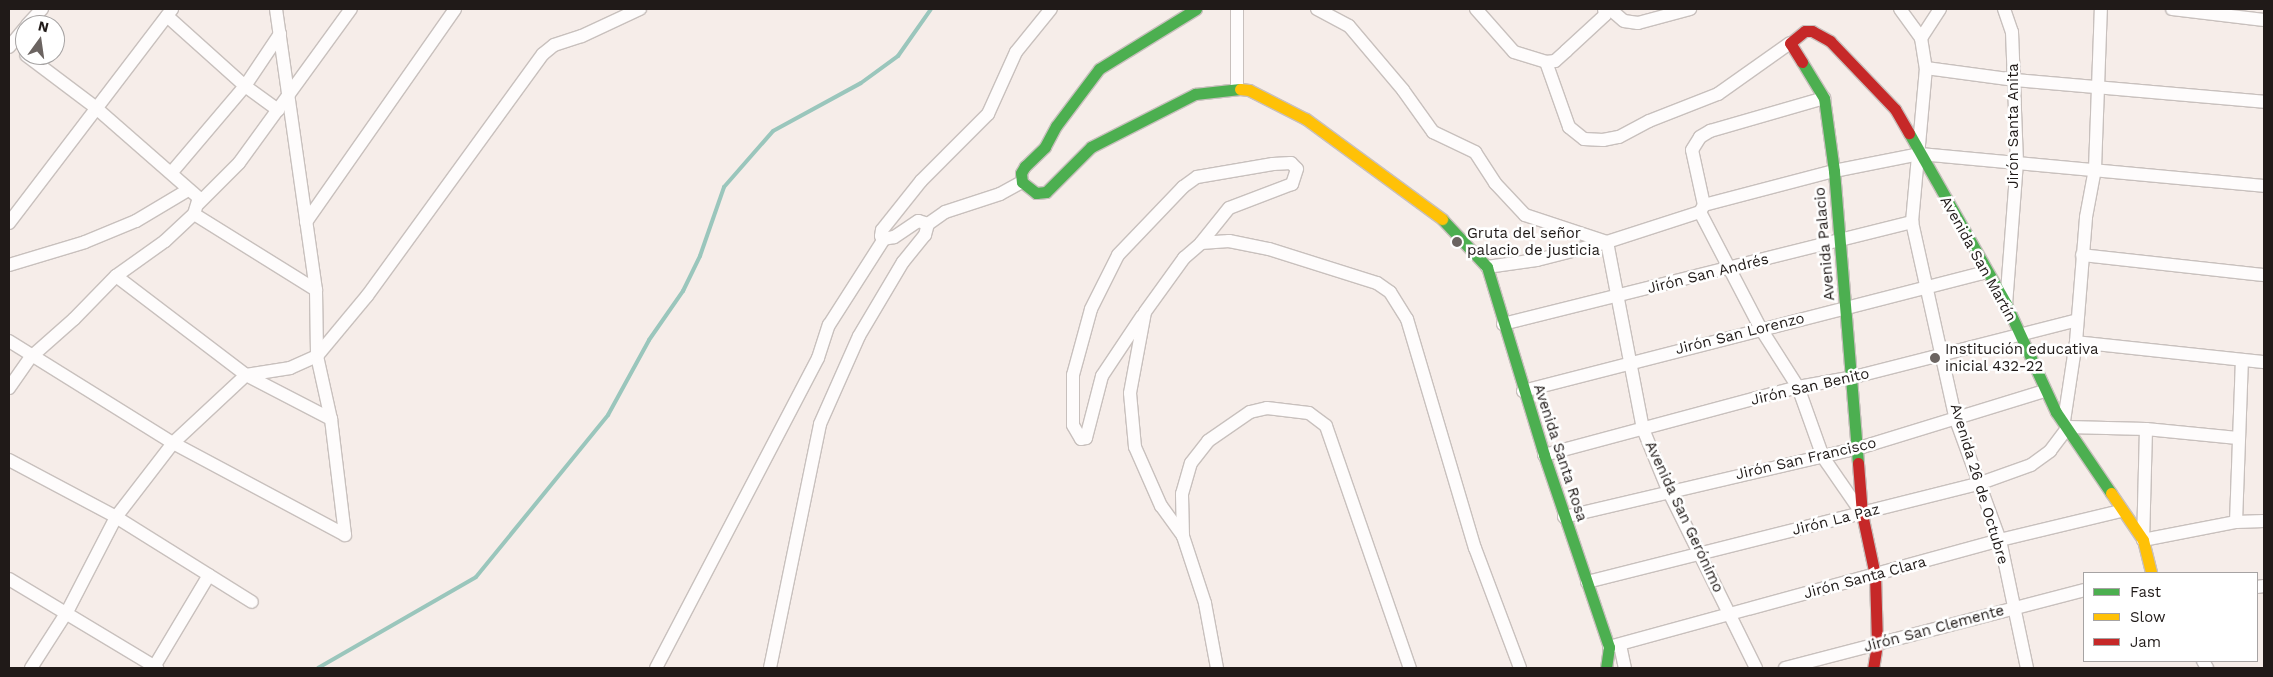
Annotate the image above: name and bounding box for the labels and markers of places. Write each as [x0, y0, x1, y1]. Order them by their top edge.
place label: Gruta del señor palacio de justicia [1467, 224, 1600, 259]
marker: Gruta del señor palacio de justicia [1451, 236, 1463, 248]
place label: Institución educativa inicial 432-22 [1945, 340, 2098, 375]
marker: Institución educativa inicial 432-22 [1929, 352, 1941, 364]

